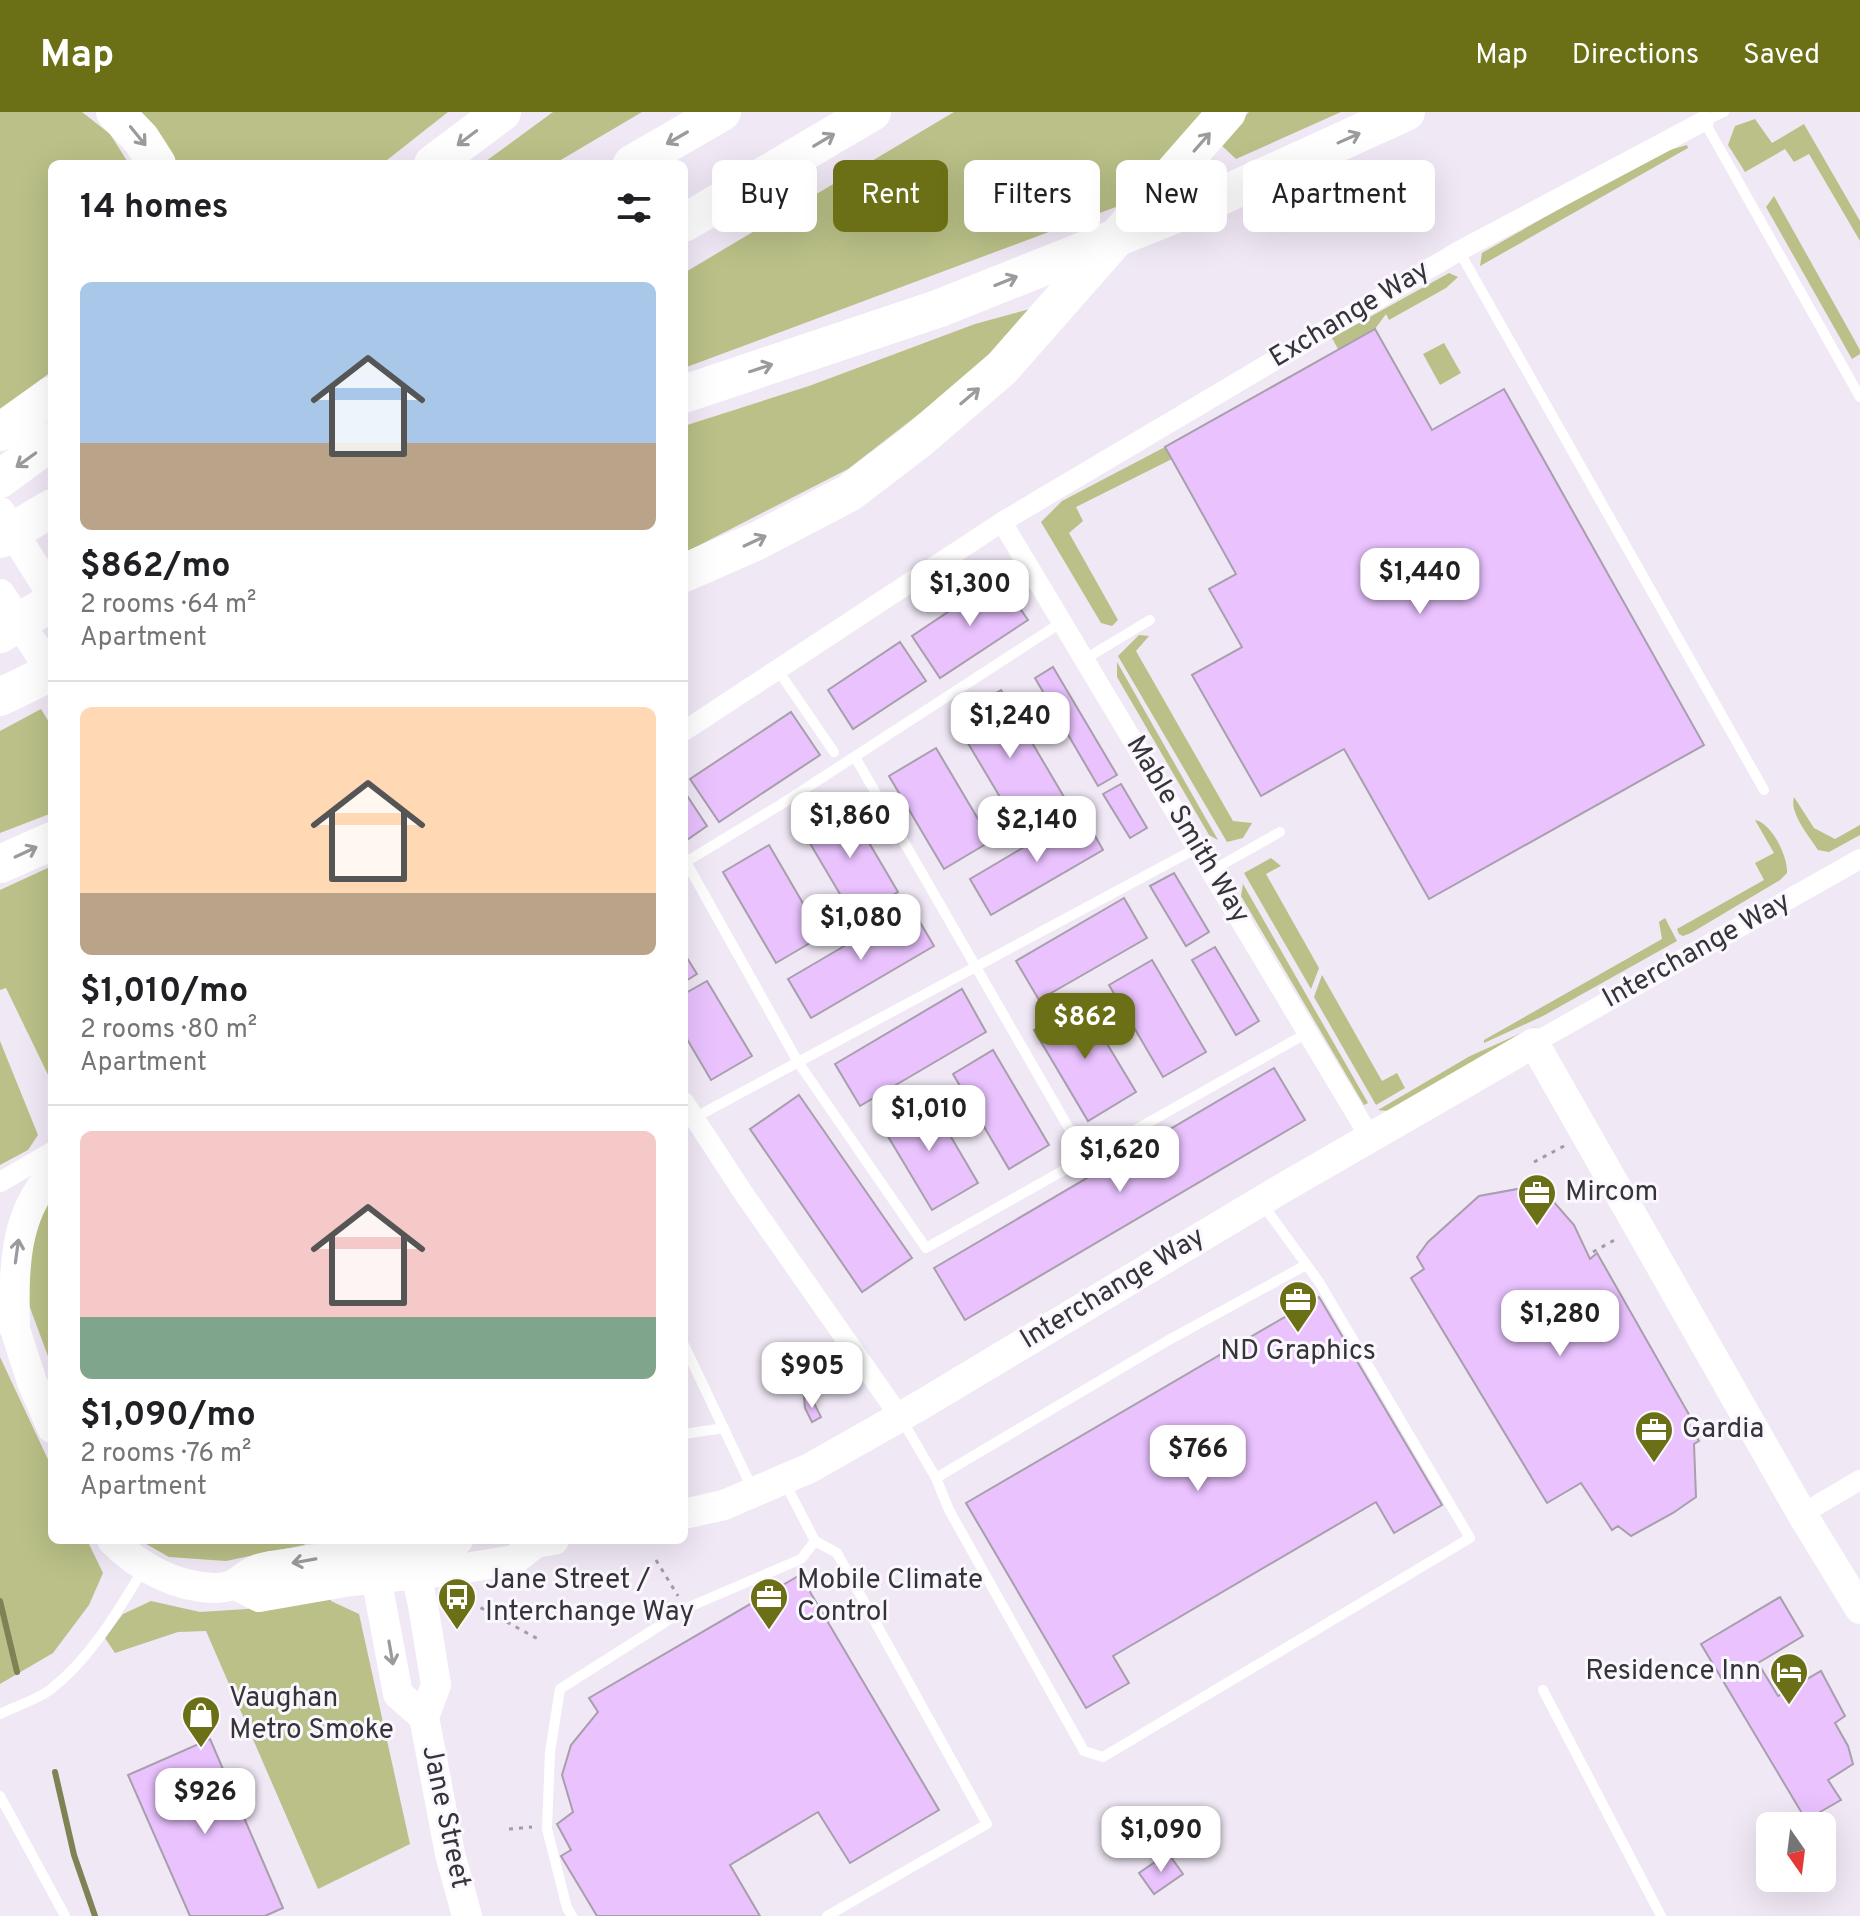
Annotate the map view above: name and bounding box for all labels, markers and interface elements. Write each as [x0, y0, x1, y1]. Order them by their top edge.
text: Map [40, 32, 114, 81]
text: Map [1475, 38, 1528, 74]
text: Directions [1572, 38, 1699, 74]
text: Saved [1743, 38, 1820, 74]
one-way arrow [129, 126, 147, 146]
one-way arrow [457, 129, 478, 146]
one-way arrow [666, 130, 689, 146]
one-way arrow [1337, 130, 1361, 145]
one-way arrow [812, 132, 835, 148]
one-way arrow [1192, 132, 1210, 152]
chip: Buy [712, 160, 817, 232]
chip: Rent [833, 160, 948, 232]
chip: Filters [964, 160, 1100, 232]
chip: New [1116, 160, 1227, 232]
chip: Apartment [1243, 160, 1435, 232]
icon: filters [612, 186, 656, 230]
text: 14 homes [80, 187, 229, 230]
street label: Exchange Way [1263, 253, 1437, 377]
one-way arrow [993, 273, 1018, 288]
icon: home [296, 334, 440, 478]
one-way arrow [748, 359, 773, 374]
one-way arrow [959, 387, 979, 405]
one-way arrow [16, 451, 37, 468]
one-way arrow [743, 533, 767, 548]
text: $862/mo [80, 546, 231, 589]
pin: $1,440 [1355, 548, 1485, 616]
text: $1,440 [1378, 557, 1462, 590]
pin: $1,300 [905, 560, 1035, 628]
text: $1,300 [929, 569, 1011, 602]
text: 2 rooms · 64 m² [80, 589, 256, 622]
text: Apartment [80, 622, 207, 655]
pin: $1,240 [945, 692, 1075, 760]
text: $1,240 [969, 701, 1051, 734]
street label: Mable Smith Way [1117, 730, 1257, 930]
icon: home [296, 759, 440, 903]
pin: $1,860 [785, 792, 915, 860]
pin: $2,140 [972, 796, 1102, 864]
text: $1,860 [809, 801, 891, 834]
text: $2,140 [996, 805, 1078, 838]
one-way arrow [13, 844, 38, 859]
street label: Interchange Way [1597, 885, 1797, 1017]
pin: $1,080 [796, 894, 926, 962]
text: $1,080 [820, 903, 902, 936]
text: $1,010/mo [80, 971, 248, 1014]
pin: $862 [1038, 993, 1132, 1061]
text: $862 [1053, 1002, 1117, 1035]
text: 2 rooms · 80 m² [80, 1014, 257, 1047]
text: Apartment [80, 1047, 207, 1080]
pin: $1,010 [864, 1085, 994, 1153]
text: $1,010 [890, 1094, 968, 1127]
pin: $1,620 [1055, 1126, 1185, 1194]
text: $1,620 [1079, 1135, 1161, 1168]
office icon: Mircom [1516, 1172, 1558, 1227]
place label: Mircom [1565, 1175, 1658, 1211]
icon: home [296, 1183, 440, 1327]
street label: Interchange Way [1014, 1220, 1212, 1358]
one-way arrow [10, 1239, 25, 1265]
office icon: ND Graphics [1277, 1279, 1319, 1334]
pin: $1,280 [1495, 1290, 1625, 1358]
text: $1,280 [1519, 1299, 1601, 1332]
place label: ND Graphics [1220, 1334, 1376, 1370]
pin: $905 [765, 1342, 859, 1410]
text: $905 [780, 1351, 844, 1384]
text: $1,090/mo [80, 1395, 256, 1438]
office icon: Gardia [1633, 1409, 1675, 1464]
place label: Gardia [1682, 1412, 1764, 1448]
pin: $766 [1151, 1425, 1245, 1493]
text: $766 [1168, 1434, 1228, 1467]
text: 2 rooms · 76 m² [80, 1438, 252, 1471]
text: Apartment [80, 1471, 207, 1504]
one-way arrow [292, 1554, 317, 1569]
place label: Jane Street / Interchange Way [485, 1563, 694, 1631]
place label: Mobile Climate Control [797, 1563, 983, 1631]
bus stop icon: Jane Street / Interchange Way [436, 1576, 478, 1631]
office icon: Mobile Climate Control [748, 1576, 790, 1631]
one-way arrow [384, 1640, 399, 1665]
hotel icon: Residence Inn [1768, 1651, 1810, 1706]
place label: Residence Inn [1585, 1654, 1761, 1690]
place label: Vaughan Metro Smoke [229, 1681, 394, 1749]
shop icon: Vaughan Metro Smoke [180, 1694, 222, 1749]
street label: Jane Street [412, 1742, 478, 1892]
pin: $926 [158, 1768, 252, 1836]
text: $926 [173, 1777, 237, 1810]
pin: $1,090 [1096, 1806, 1226, 1874]
north arrow [1756, 1812, 1836, 1892]
map controls [1756, 1812, 1836, 1892]
text: $1,090 [1119, 1815, 1203, 1848]

